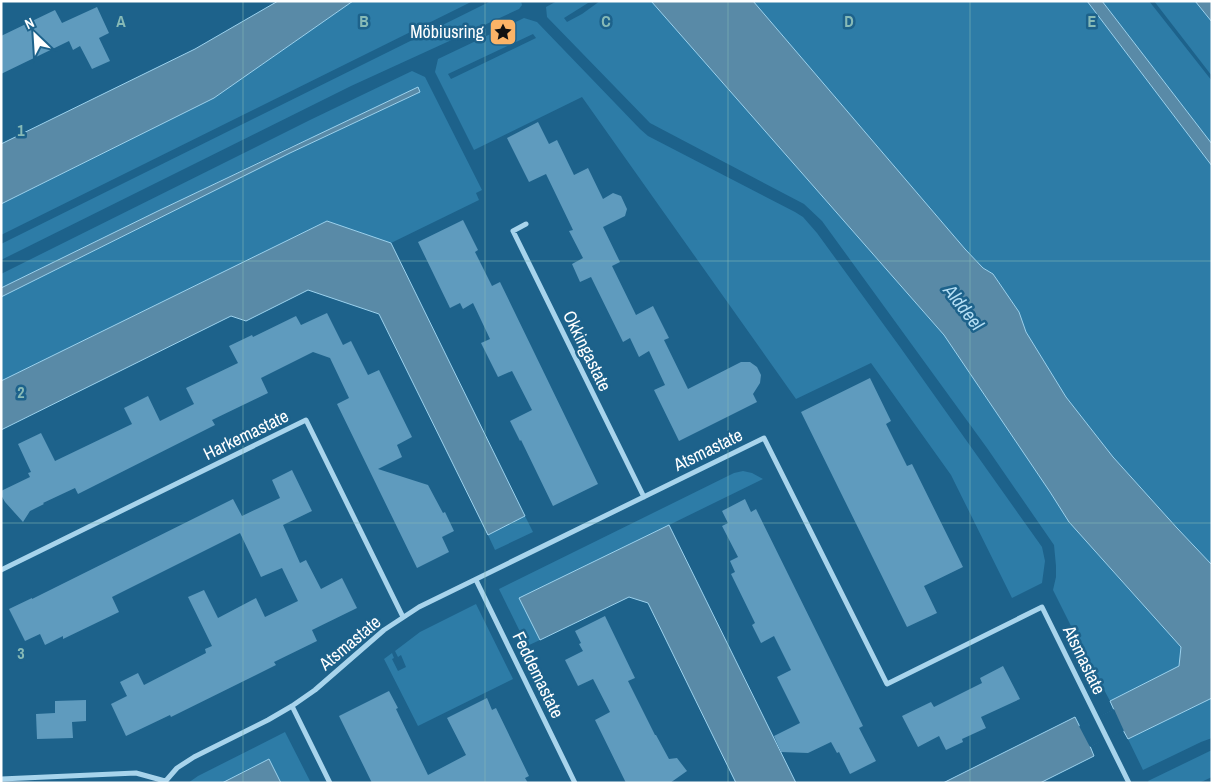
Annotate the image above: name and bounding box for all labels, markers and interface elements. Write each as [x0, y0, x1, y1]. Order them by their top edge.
north arrow [10, 10, 60, 60]
text: A [116, 10, 126, 32]
text: B [359, 10, 369, 32]
text: C [601, 10, 611, 32]
text: D [844, 10, 854, 32]
text: E [1088, 10, 1097, 32]
text: N [22, 13, 37, 33]
place icon: Möbiusring [488, 17, 518, 47]
place label: Möbiusring [410, 19, 485, 44]
text: 1 [17, 119, 25, 141]
water label: Alddeel [937, 278, 991, 336]
street label: Okkingastate [557, 306, 618, 395]
text: 2 [17, 381, 25, 403]
street label: Harkemastate [199, 403, 293, 466]
street label: Atsmastate [668, 422, 746, 477]
street label: Atsmastate [313, 609, 386, 677]
street label: Atsmastate [1057, 620, 1112, 698]
street label: Feddemastate [507, 627, 570, 722]
text: 3 [17, 642, 25, 664]

